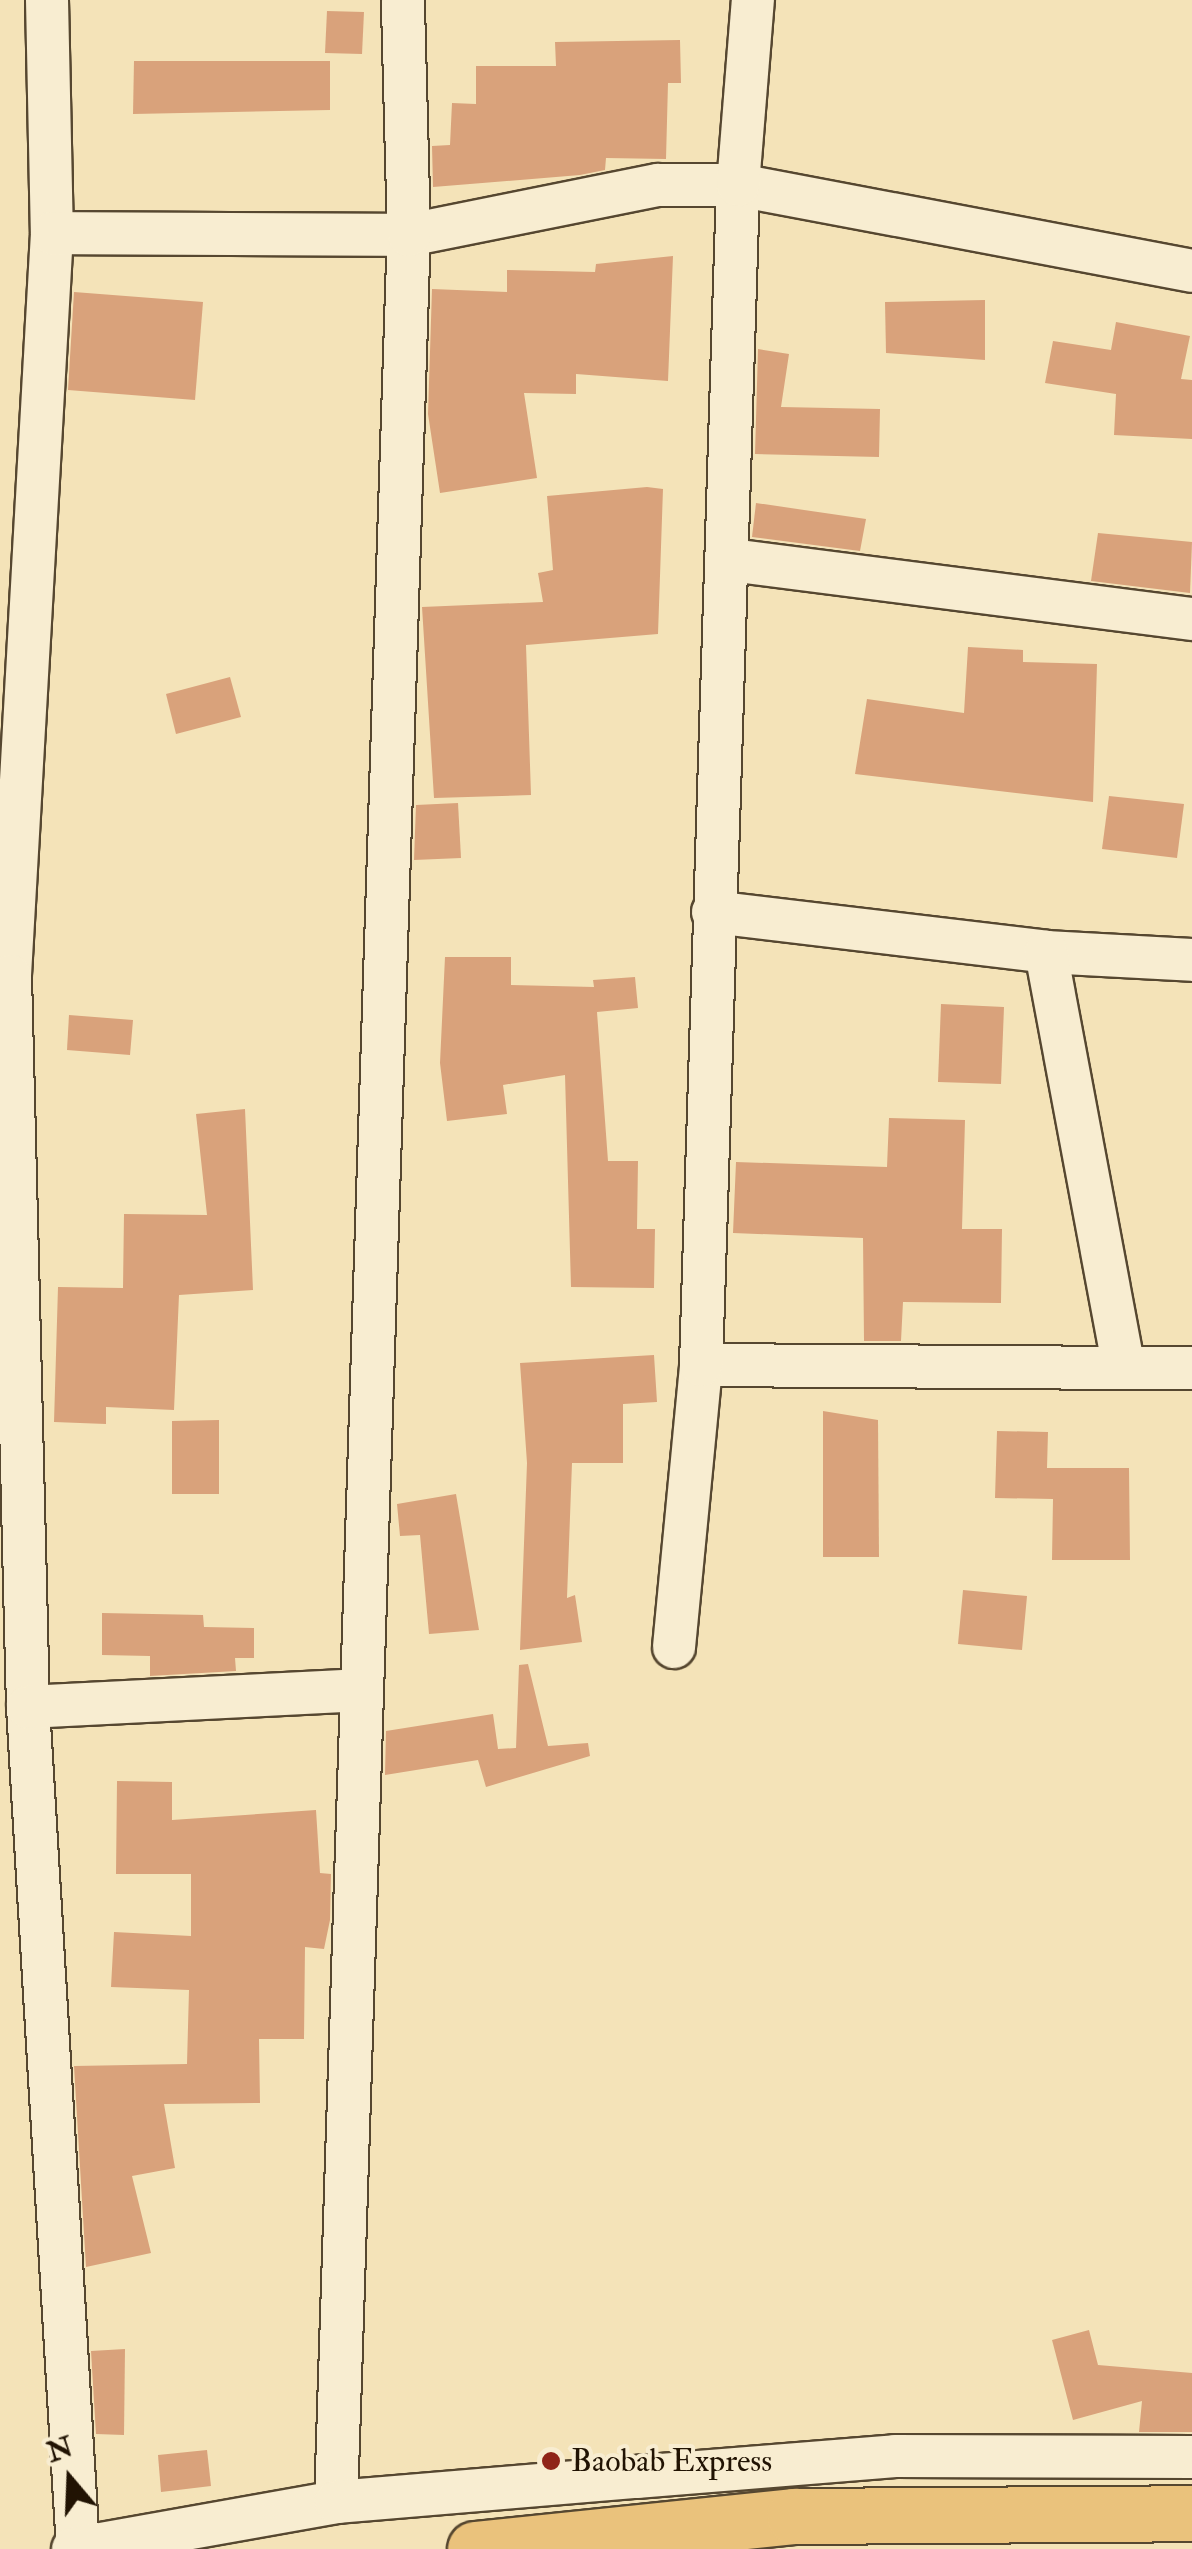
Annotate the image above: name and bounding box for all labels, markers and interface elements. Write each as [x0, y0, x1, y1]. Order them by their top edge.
north arrow [20, 2429, 120, 2529]
text: N [43, 2430, 78, 2471]
place label: Baobab Express [571, 2442, 772, 2480]
marker: Baobab Express [540, 2450, 562, 2472]

